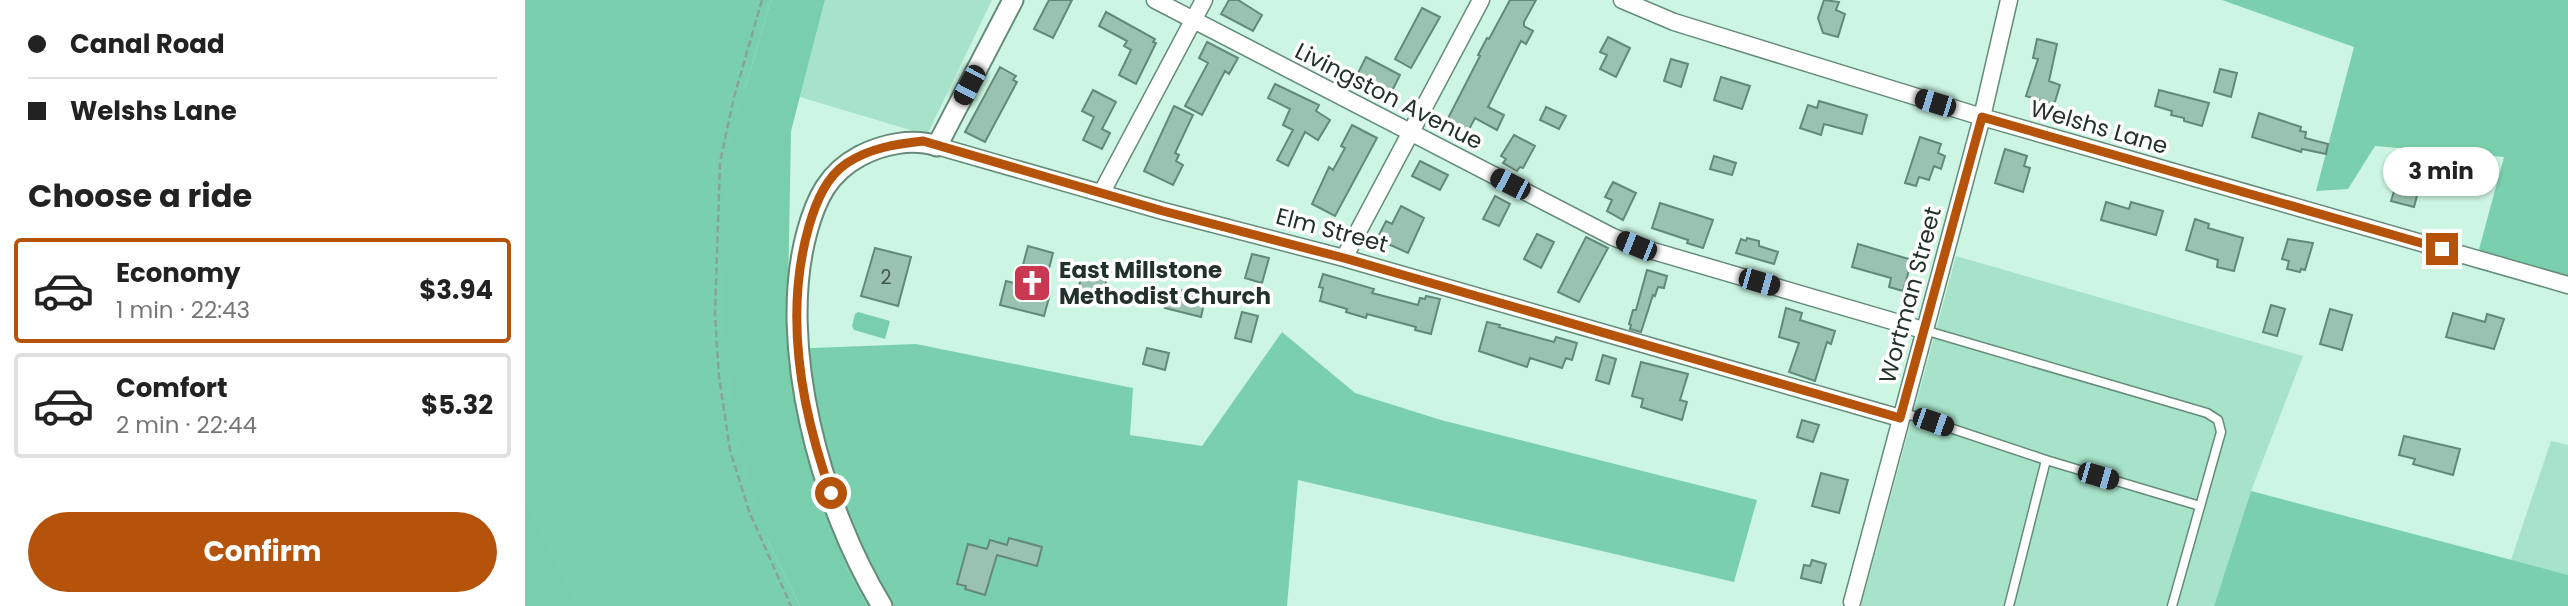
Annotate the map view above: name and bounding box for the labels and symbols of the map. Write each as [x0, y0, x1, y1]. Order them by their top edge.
street label: Livingston Avenue [1290, 35, 1488, 157]
car [950, 62, 989, 108]
car [1912, 87, 1959, 119]
street label: Welshs Lane [2026, 92, 2172, 162]
callout: 3 min [2384, 148, 2500, 196]
car [1487, 165, 1534, 203]
street label: Elm Street [1272, 200, 1392, 260]
street label: Wortman Street [1871, 203, 1949, 387]
car [1613, 228, 1660, 264]
route end [2426, 233, 2458, 265]
place label: East Millstone Methodist Church [1059, 254, 1271, 312]
church icon: East Millstone Methodist Church [1011, 262, 1053, 304]
house number: 2 [881, 264, 892, 291]
car [1736, 266, 1783, 298]
car [1910, 405, 1957, 439]
car [2075, 460, 2122, 492]
route start [815, 477, 847, 509]

